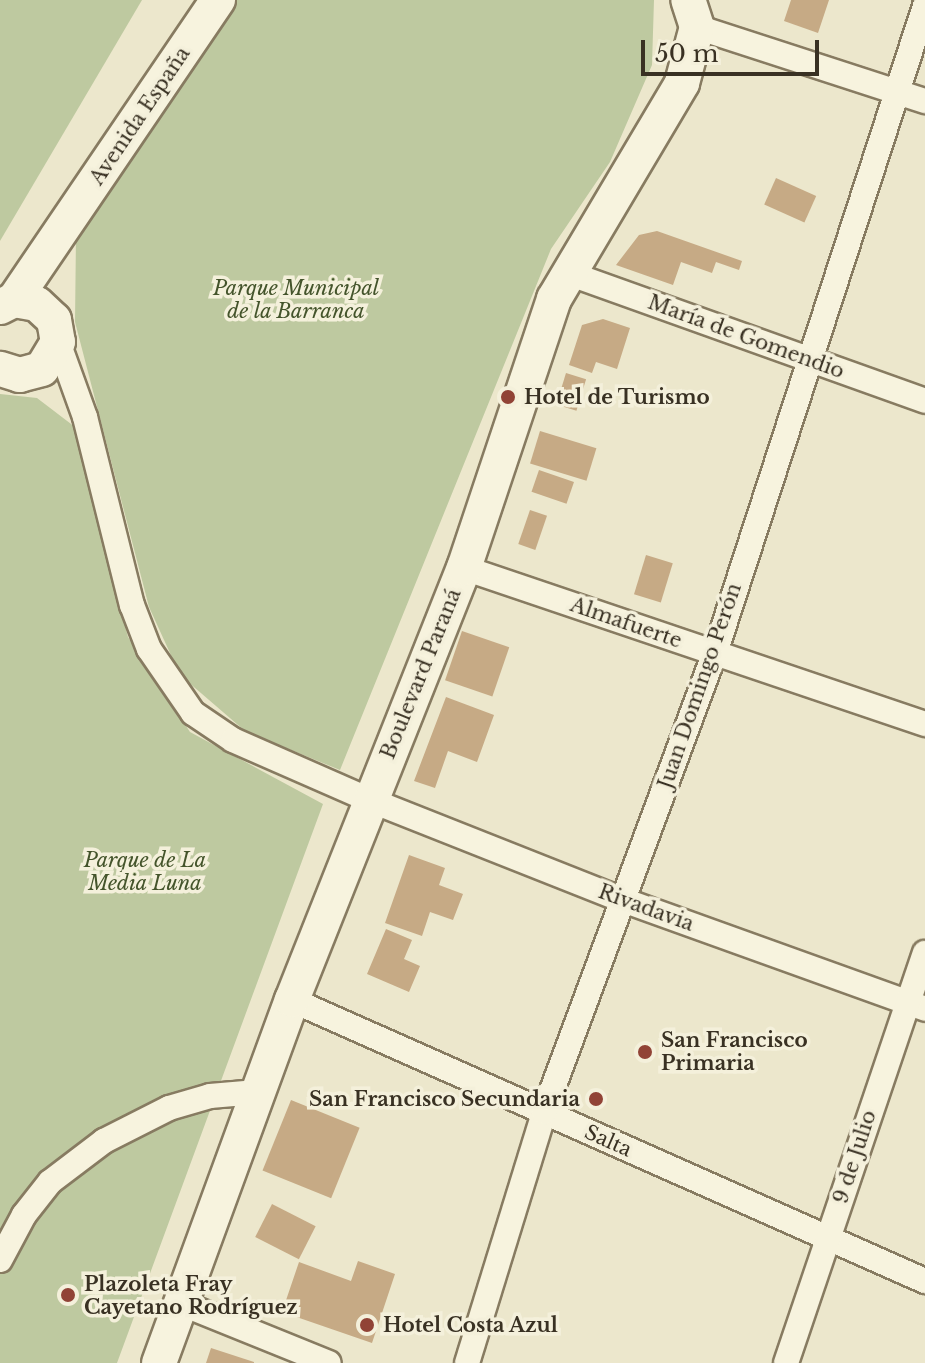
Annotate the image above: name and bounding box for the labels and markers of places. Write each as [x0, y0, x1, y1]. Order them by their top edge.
place label: Hotel de Turismo [524, 385, 710, 409]
marker: Hotel de Turismo [499, 388, 517, 406]
place label: San Francisco Primaria [661, 1028, 808, 1075]
marker: San Francisco Primaria [636, 1043, 654, 1061]
place label: San Francisco Secundaria [309, 1087, 580, 1111]
marker: San Francisco Secundaria [587, 1090, 605, 1108]
place label: Plazoleta Fray Cayetano Rodríguez [84, 1272, 298, 1319]
marker: Plazoleta Fray Cayetano Rodríguez [59, 1286, 77, 1304]
place label: Hotel Costa Azul [383, 1313, 559, 1337]
marker: Hotel Costa Azul [358, 1316, 376, 1334]

